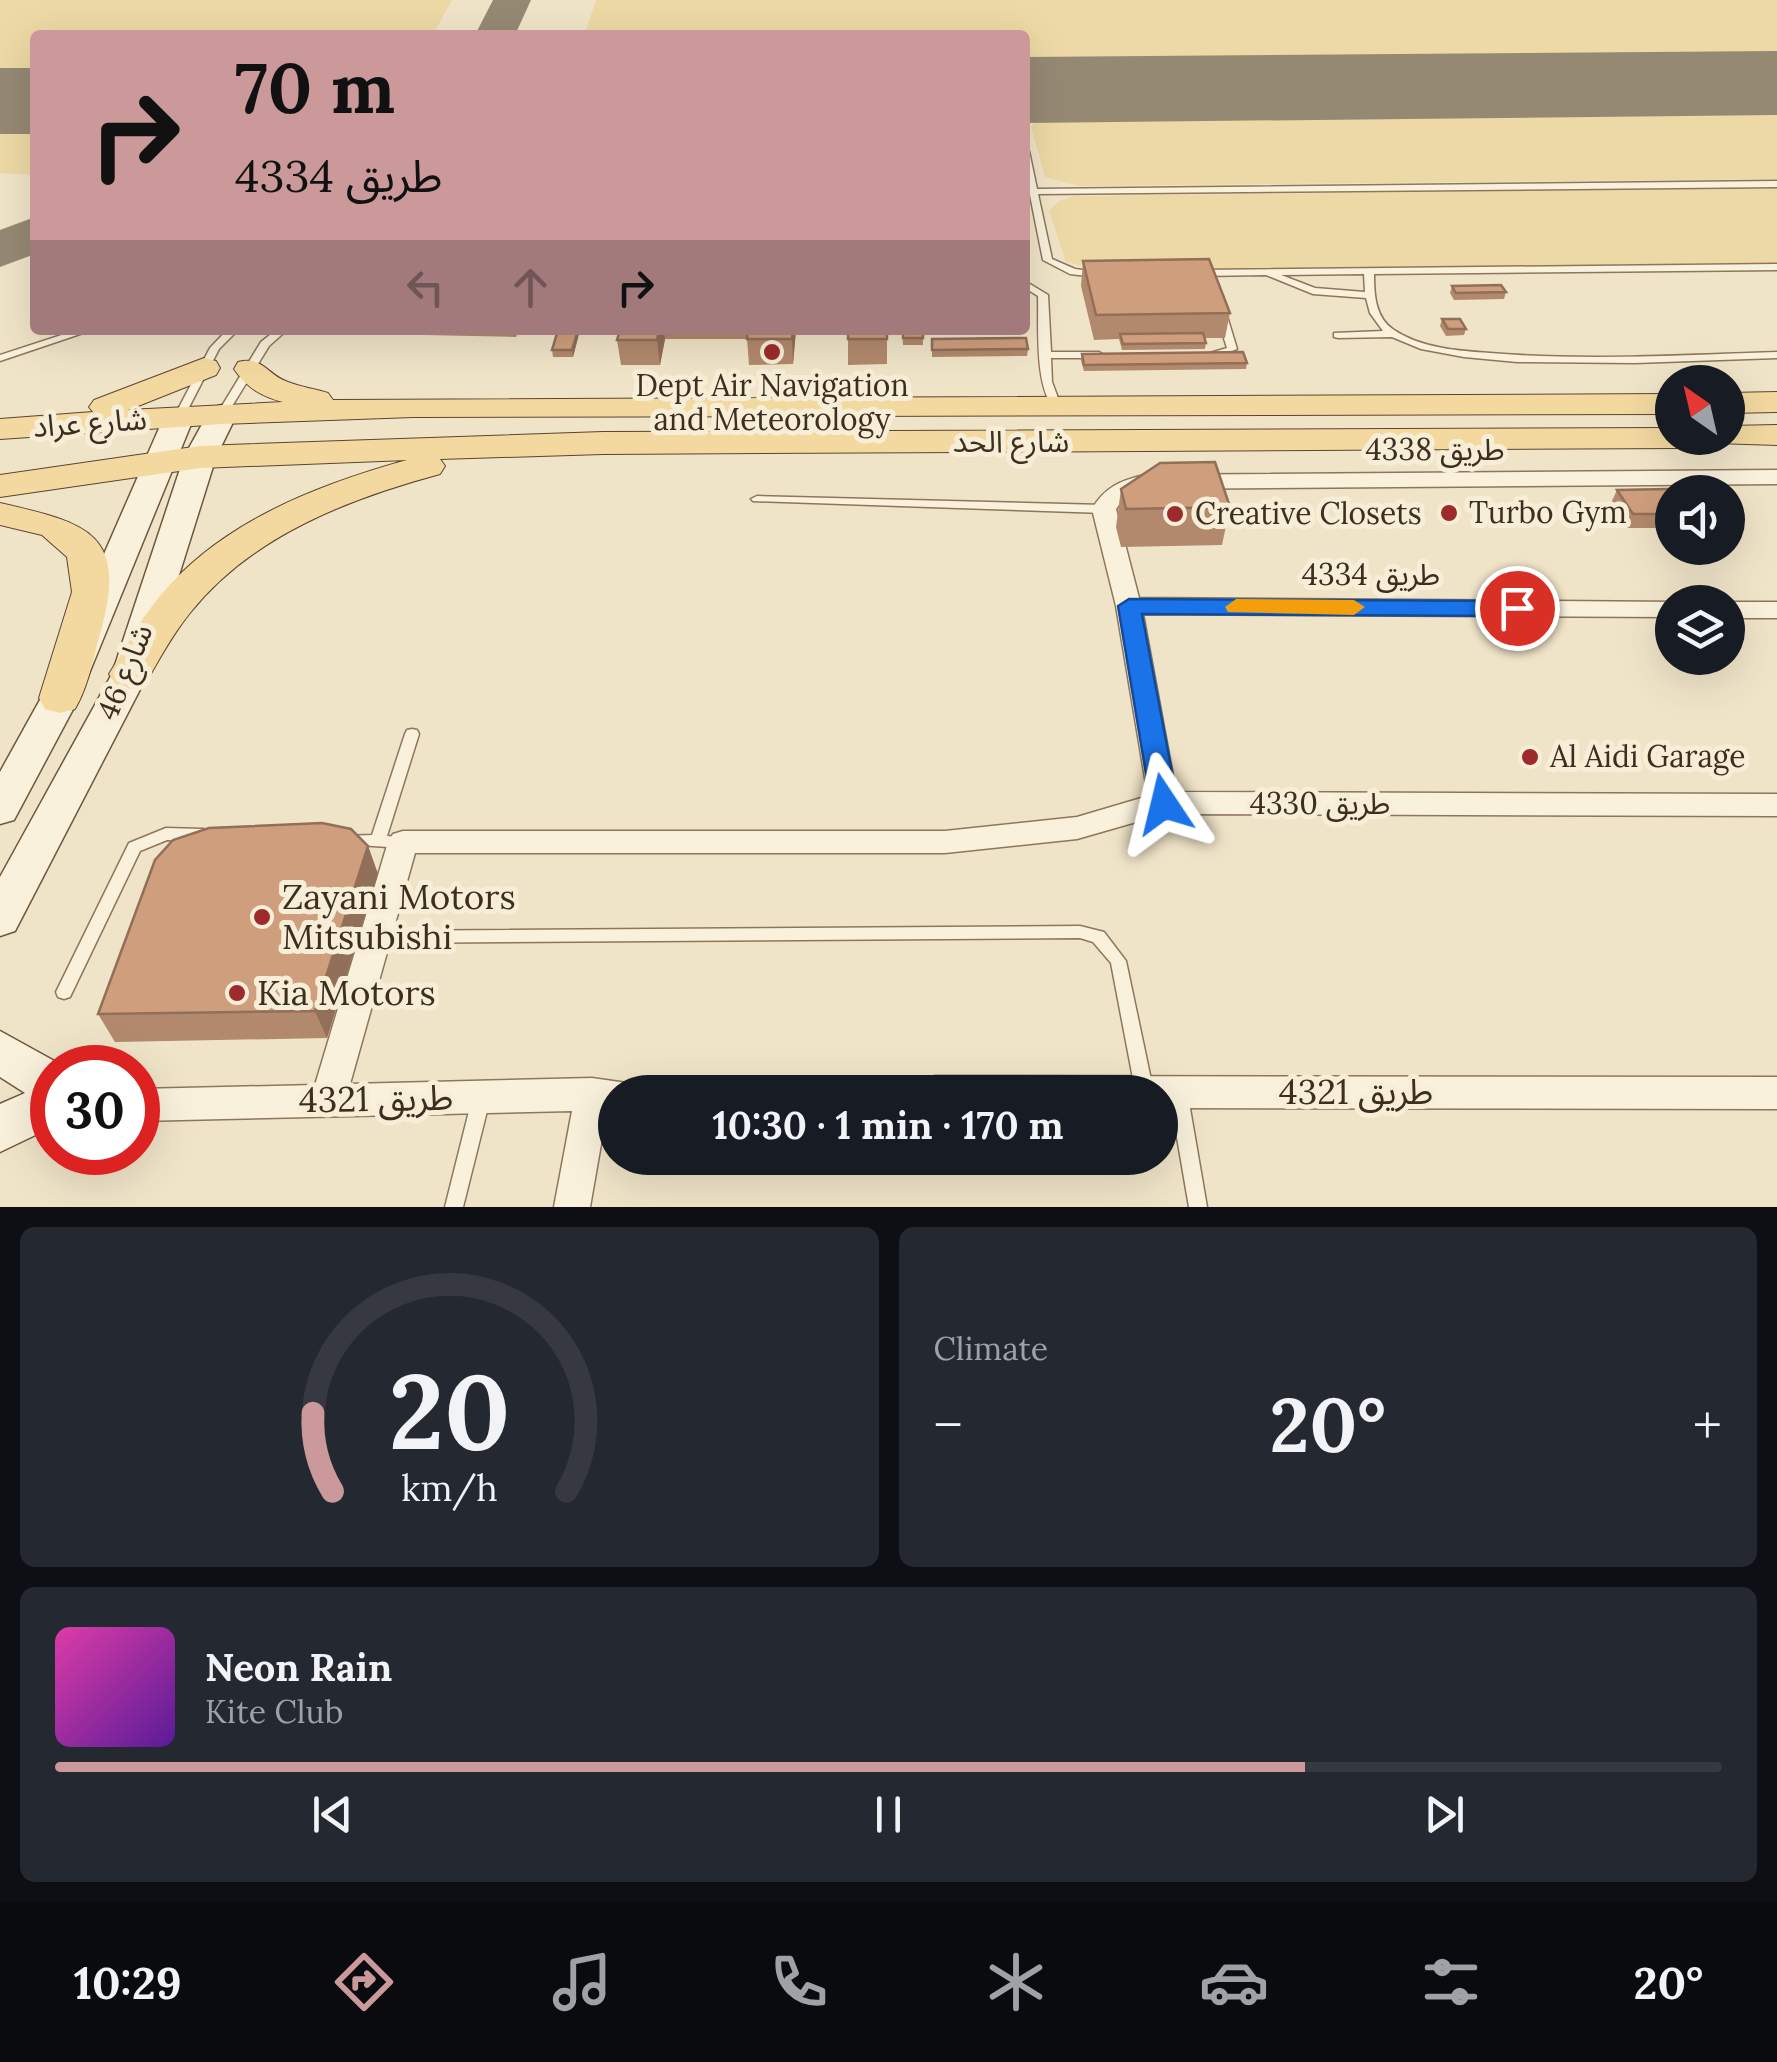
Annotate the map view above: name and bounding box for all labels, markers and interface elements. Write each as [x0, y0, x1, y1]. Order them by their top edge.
text: 70 m [235, 43, 395, 132]
icon: right [70, 70, 200, 200]
text: طريق 4334 [235, 147, 443, 204]
icon: left [398, 260, 453, 315]
icon: ahead [503, 260, 558, 315]
icon: right [608, 260, 663, 315]
marker: Dept Air Navigation and Meteorology [761, 341, 783, 363]
north arrow [1655, 365, 1745, 455]
map controls [1655, 365, 1745, 675]
place label: Dept Air Navigation and Meteorology [635, 366, 909, 439]
street label: شارع عراد [32, 399, 148, 449]
street label: شارع الحد [953, 422, 1069, 464]
street label: طريق 4338 [1366, 430, 1504, 468]
button: sound [1655, 475, 1745, 565]
place label: Turbo Gym [1469, 493, 1627, 532]
place label: Creative Closets [1195, 494, 1422, 532]
marker: Turbo Gym [1438, 502, 1460, 524]
marker: Creative Closets [1164, 503, 1186, 525]
street label: طريق 4334 [1302, 555, 1440, 593]
pin [1475, 566, 1560, 651]
icon: arrive [1490, 581, 1545, 636]
button: layers [1655, 585, 1745, 675]
street label: شارع 46 [88, 618, 164, 727]
place label: Al Aidi Garage [1549, 737, 1746, 776]
marker: Al Aidi Garage [1519, 746, 1541, 768]
position arrow [1112, 752, 1216, 856]
street label: طريق 4330 [1250, 784, 1390, 822]
place label: Zayani Motors Mitsubishi [282, 874, 516, 959]
marker: Zayani Motors Mitsubishi [251, 906, 273, 928]
place label: Kia Motors [257, 970, 436, 1015]
marker: Kia Motors [226, 982, 248, 1004]
speed limit sign: 30 [30, 1045, 160, 1175]
street label: طريق 4321 [1279, 1069, 1433, 1114]
street label: طريق 4321 [298, 1075, 454, 1122]
text: 10:30 · 1 min · 170 m [712, 1101, 1064, 1149]
text: Climate [934, 1328, 1048, 1369]
text: 20 [388, 1344, 510, 1477]
text: 20° [1270, 1377, 1386, 1473]
text: − [934, 1390, 963, 1460]
text: + [1693, 1390, 1722, 1460]
text: km/h [401, 1465, 498, 1511]
text: Neon Rain [205, 1643, 392, 1691]
text: Kite Club [205, 1691, 343, 1732]
icon: previous [305, 1787, 360, 1842]
icon: pause [861, 1787, 916, 1842]
icon: next [1417, 1787, 1472, 1842]
icon: directions [329, 1947, 399, 2017]
icon: music [547, 1947, 617, 2017]
icon: phone [764, 1947, 834, 2017]
icon: climate [981, 1947, 1051, 2017]
icon: car [1199, 1947, 1269, 2017]
icon: filters [1416, 1947, 1486, 2017]
text: 10:29 [74, 1954, 182, 2011]
text: 20° [1633, 1954, 1703, 2011]

